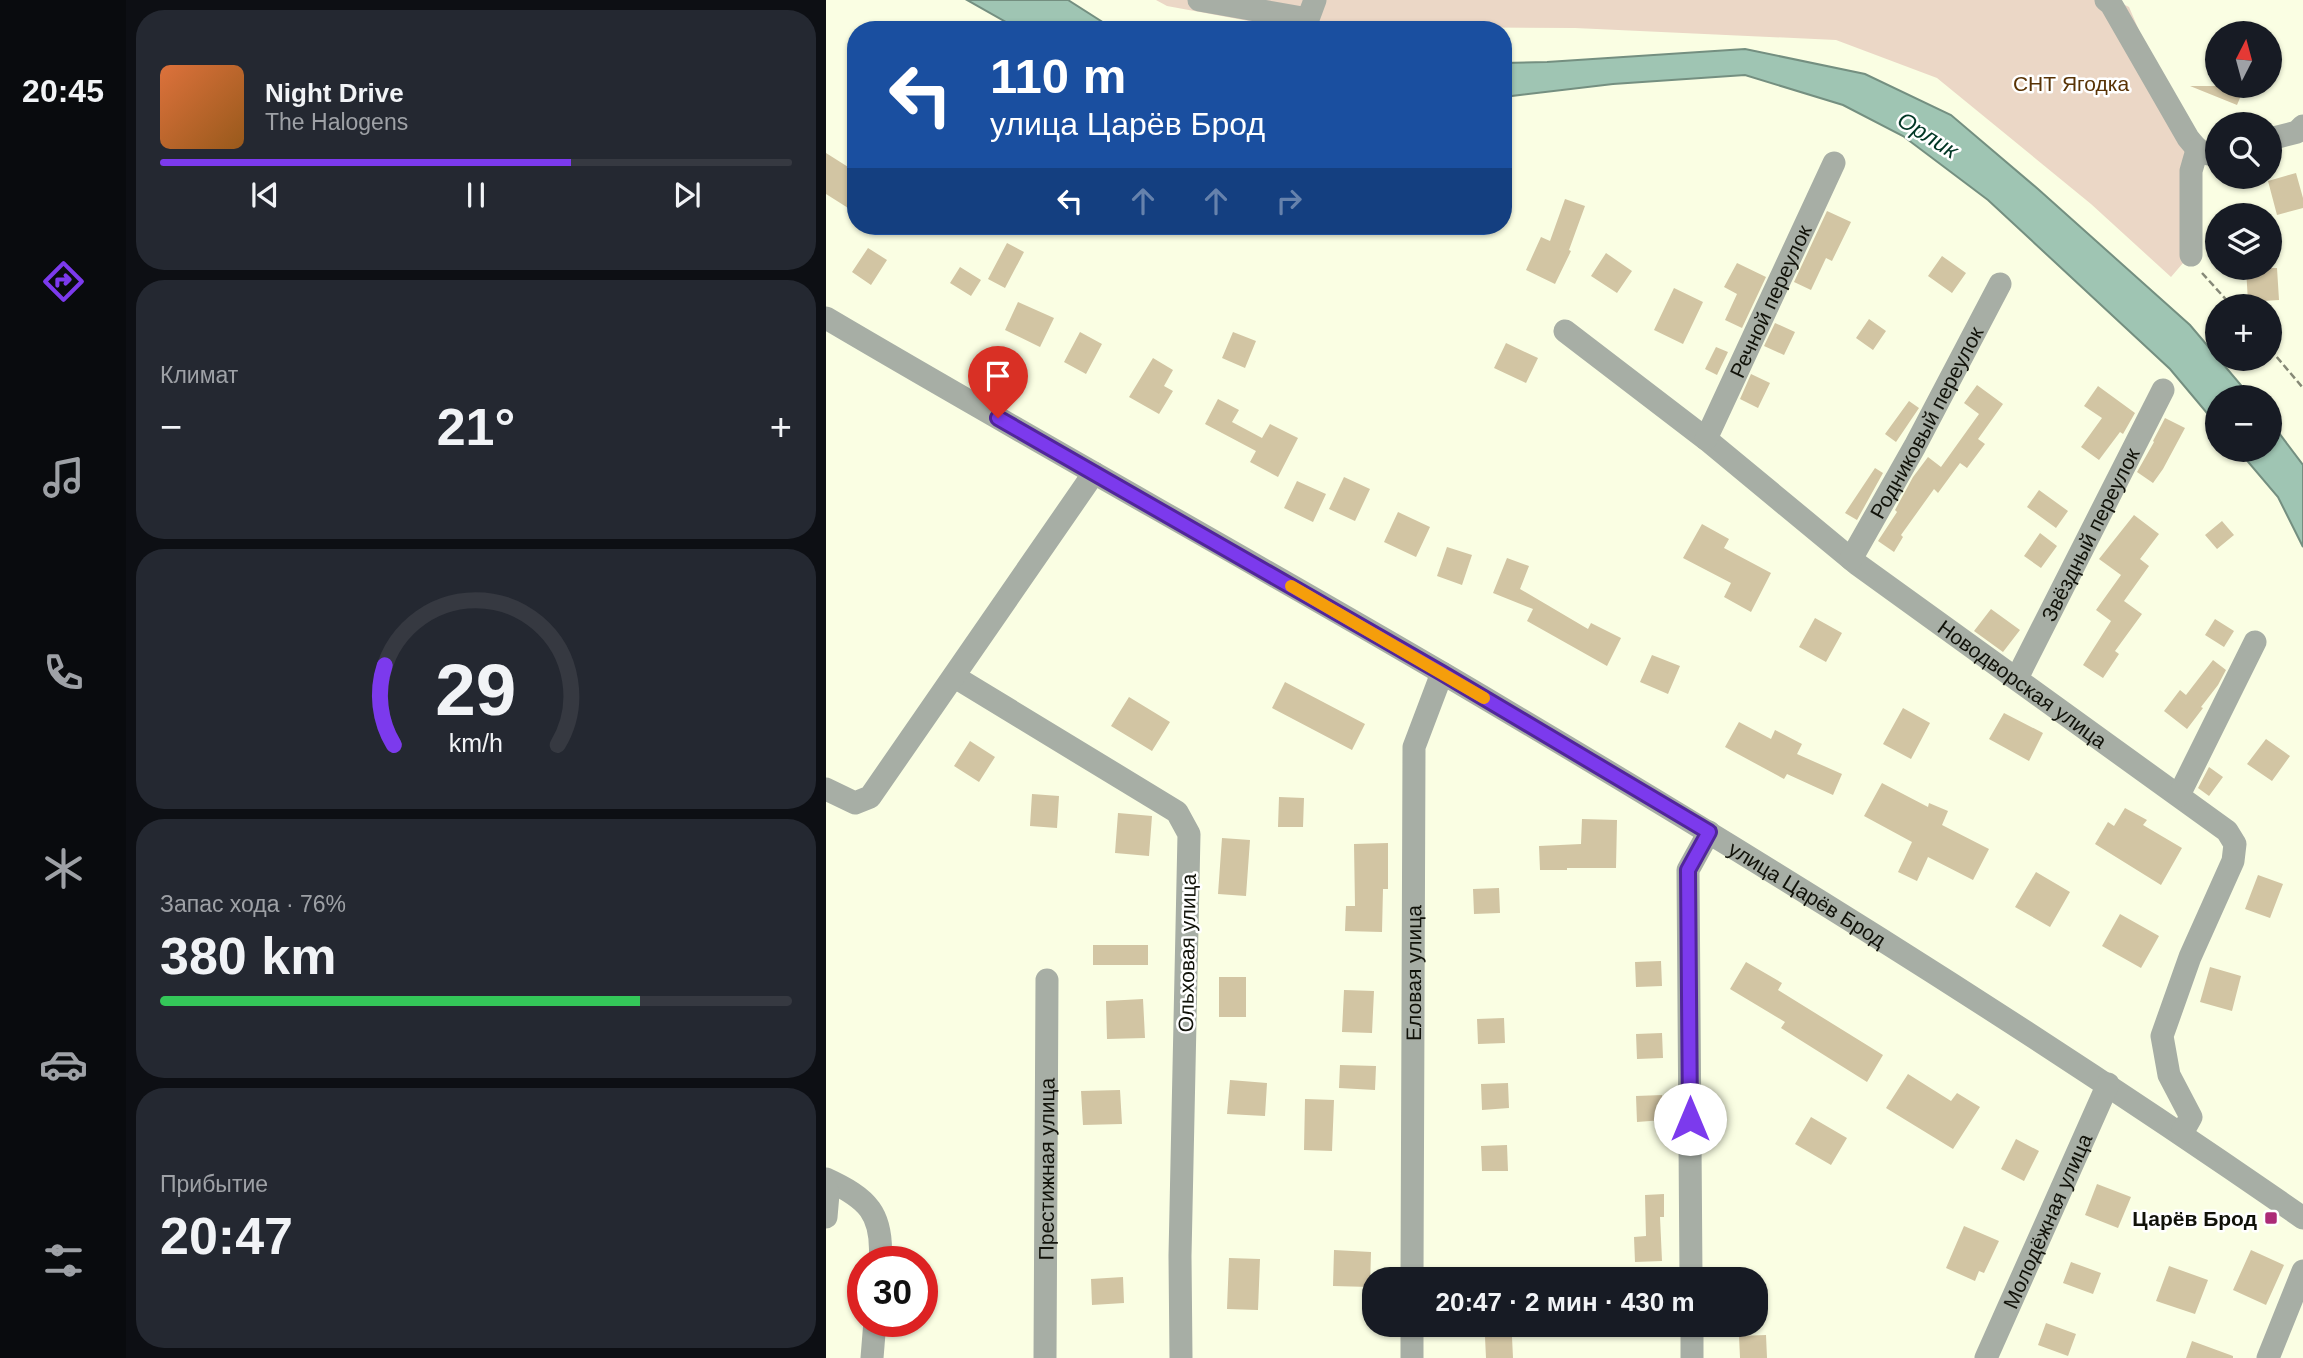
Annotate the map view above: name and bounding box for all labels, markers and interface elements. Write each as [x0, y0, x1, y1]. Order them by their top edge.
north arrow [2205, 21, 2282, 98]
map controls [2205, 21, 2282, 462]
icon: left [875, 49, 966, 140]
text: 110 m [990, 49, 1126, 103]
park label: СНТ Ягодка [2013, 72, 2129, 95]
text: 20:45 [22, 73, 104, 109]
text: Night Drive [265, 78, 404, 108]
text: улица Царёв Брод [990, 106, 1265, 142]
water label: Орлик [1893, 106, 1964, 164]
text: The Halogens [265, 109, 408, 135]
button: search [2205, 112, 2282, 189]
icon: previous [246, 176, 284, 214]
icon: pause [457, 176, 495, 214]
icon: next [668, 176, 706, 214]
icon: left [1051, 182, 1089, 220]
icon: ahead [1124, 182, 1162, 220]
icon: ahead [1197, 182, 1235, 220]
icon: right [1270, 182, 1308, 220]
button: layers [2205, 203, 2282, 280]
street label: Речной переулок [1725, 220, 1816, 381]
icon: directions [39, 257, 88, 306]
button: + [2205, 294, 2282, 371]
street label: Родниковый переулок [1865, 322, 1988, 522]
pin [968, 346, 1028, 418]
icon: arrive [979, 357, 1017, 395]
text: Климат [160, 362, 238, 388]
button: − [2205, 385, 2282, 462]
text: 21° [437, 398, 515, 456]
text: − [160, 406, 182, 448]
text: + [770, 406, 792, 448]
street label: Звёздный переулок [2036, 443, 2144, 625]
icon: music [39, 453, 88, 502]
street label: Новодворская улица [1934, 615, 2112, 752]
icon: phone [39, 648, 88, 697]
text: 29 [436, 649, 516, 730]
text: km/h [449, 729, 503, 757]
street label: улица Царёв Брод [1725, 836, 1890, 951]
icon: climate [39, 844, 88, 893]
street label: Ольховая улица [1174, 873, 1200, 1033]
text: Запас хода · 76% [160, 891, 346, 917]
street label: Еловая улица [1401, 905, 1425, 1041]
text: 380 km [160, 927, 336, 985]
icon: car [39, 1040, 88, 1089]
street label: Престижная улица [1034, 1077, 1058, 1260]
position arrow [1653, 1082, 1727, 1156]
street label: Молодёжная улица [1998, 1130, 2096, 1312]
text: Прибытие [160, 1171, 268, 1197]
text: 20:47 [160, 1207, 293, 1265]
place label: Царёв Брод [2132, 1207, 2257, 1230]
marker: Царёв Брод [2263, 1210, 2279, 1226]
icon: filters [39, 1236, 88, 1285]
speed limit sign: 30 [847, 1246, 938, 1337]
text: 20:47 · 2 мин · 430 m [1435, 1287, 1695, 1317]

